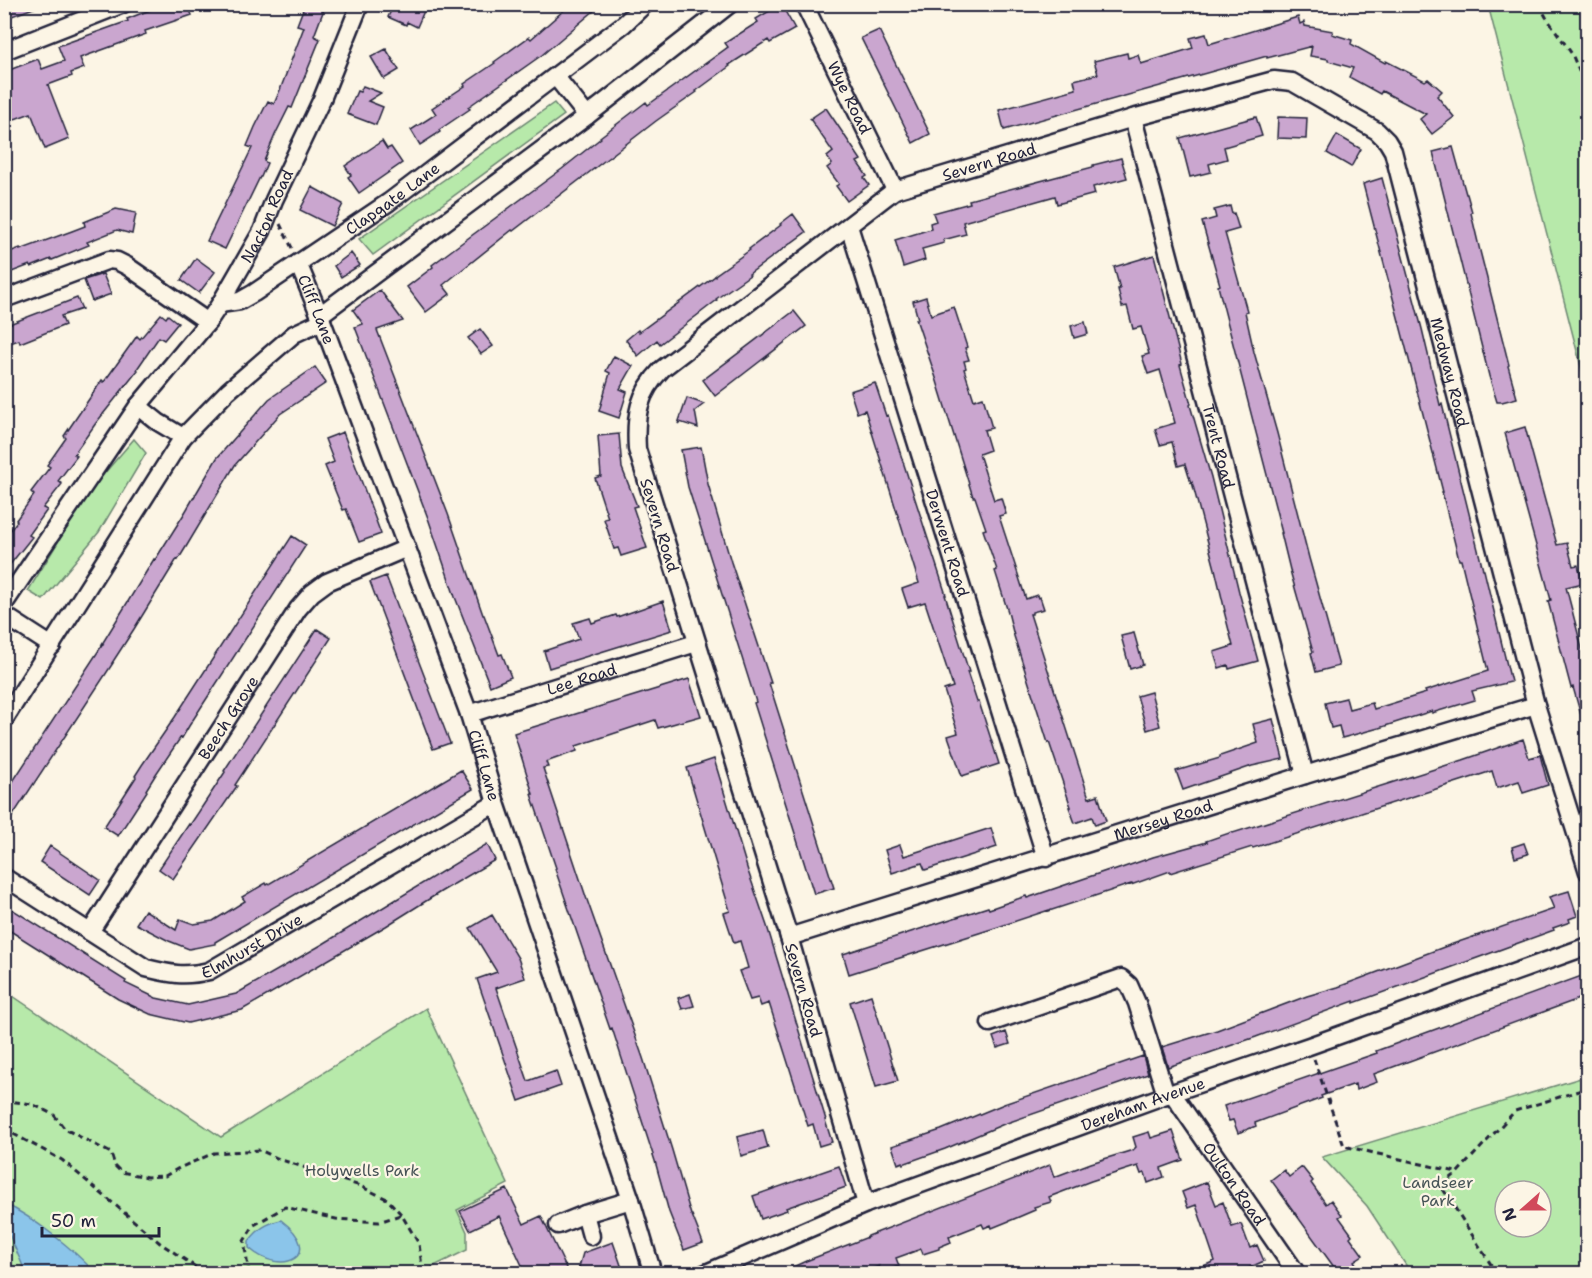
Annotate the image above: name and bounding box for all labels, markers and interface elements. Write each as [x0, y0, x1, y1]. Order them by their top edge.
street label: Wye Road [823, 58, 876, 138]
street label: Severn Road [940, 138, 1039, 186]
street label: Clapgate Lane [341, 157, 444, 240]
street label: Nacton Road [236, 166, 298, 267]
street label: Cliff Lane [293, 271, 340, 347]
street label: Medway Road [1425, 315, 1474, 429]
street label: Trent Road [1197, 402, 1239, 491]
street label: Severn Road [635, 476, 684, 575]
street label: Derwent Road [921, 487, 974, 599]
street label: Lee Road [544, 658, 619, 700]
street label: Beech Grove [194, 672, 263, 764]
street label: Cliff Lane [463, 727, 505, 804]
street label: Mersey Road [1111, 795, 1215, 845]
street label: Elmhurst Drive [200, 909, 306, 983]
street label: Severn Road [780, 941, 827, 1040]
street label: Dereham Avenue [1078, 1072, 1208, 1136]
street label: Oulton Road [1198, 1138, 1270, 1230]
park label: Holywells Park [305, 1160, 419, 1181]
park label: Landseer Park [1402, 1172, 1474, 1211]
north arrow [1493, 1179, 1553, 1239]
scale bar [42, 1200, 159, 1238]
text: N [1497, 1205, 1522, 1224]
text: 50 m [51, 1209, 96, 1233]

